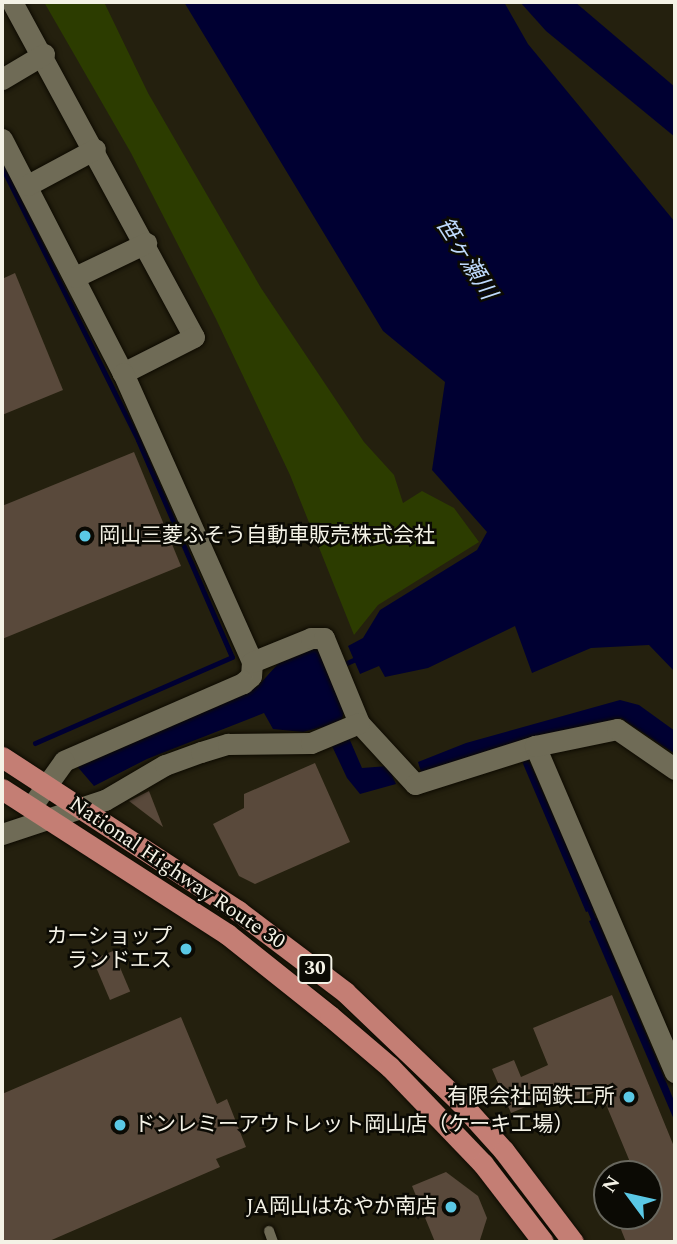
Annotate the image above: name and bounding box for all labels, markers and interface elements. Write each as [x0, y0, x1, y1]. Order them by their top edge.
water label: 笹ヶ瀬川 [429, 213, 501, 305]
place label: 岡山三菱ふそう自動車販売株式会社 [99, 523, 435, 549]
marker: 岡山三菱ふそう自動車販売株式会社 [77, 528, 93, 544]
street label: National Highway Route 30 [64, 791, 290, 955]
place label: カーショップ ランドエス [46, 924, 172, 974]
marker: カーショップ ランドエス [178, 941, 194, 957]
road number: 30 [296, 953, 334, 984]
place label: 有限会社岡鉄工所 [447, 1084, 615, 1110]
marker: 有限会社岡鉄工所 [621, 1089, 637, 1105]
place label: ドンレミーアウトレット岡山店（ケーキ工場） [134, 1112, 575, 1138]
marker: ドンレミーアウトレット岡山店（ケーキ工場） [112, 1117, 128, 1133]
north arrow [593, 1160, 663, 1230]
text: N [595, 1170, 628, 1199]
place label: JA岡山はなやか南店 [246, 1194, 437, 1220]
marker: JA岡山はなやか南店 [443, 1199, 459, 1215]

